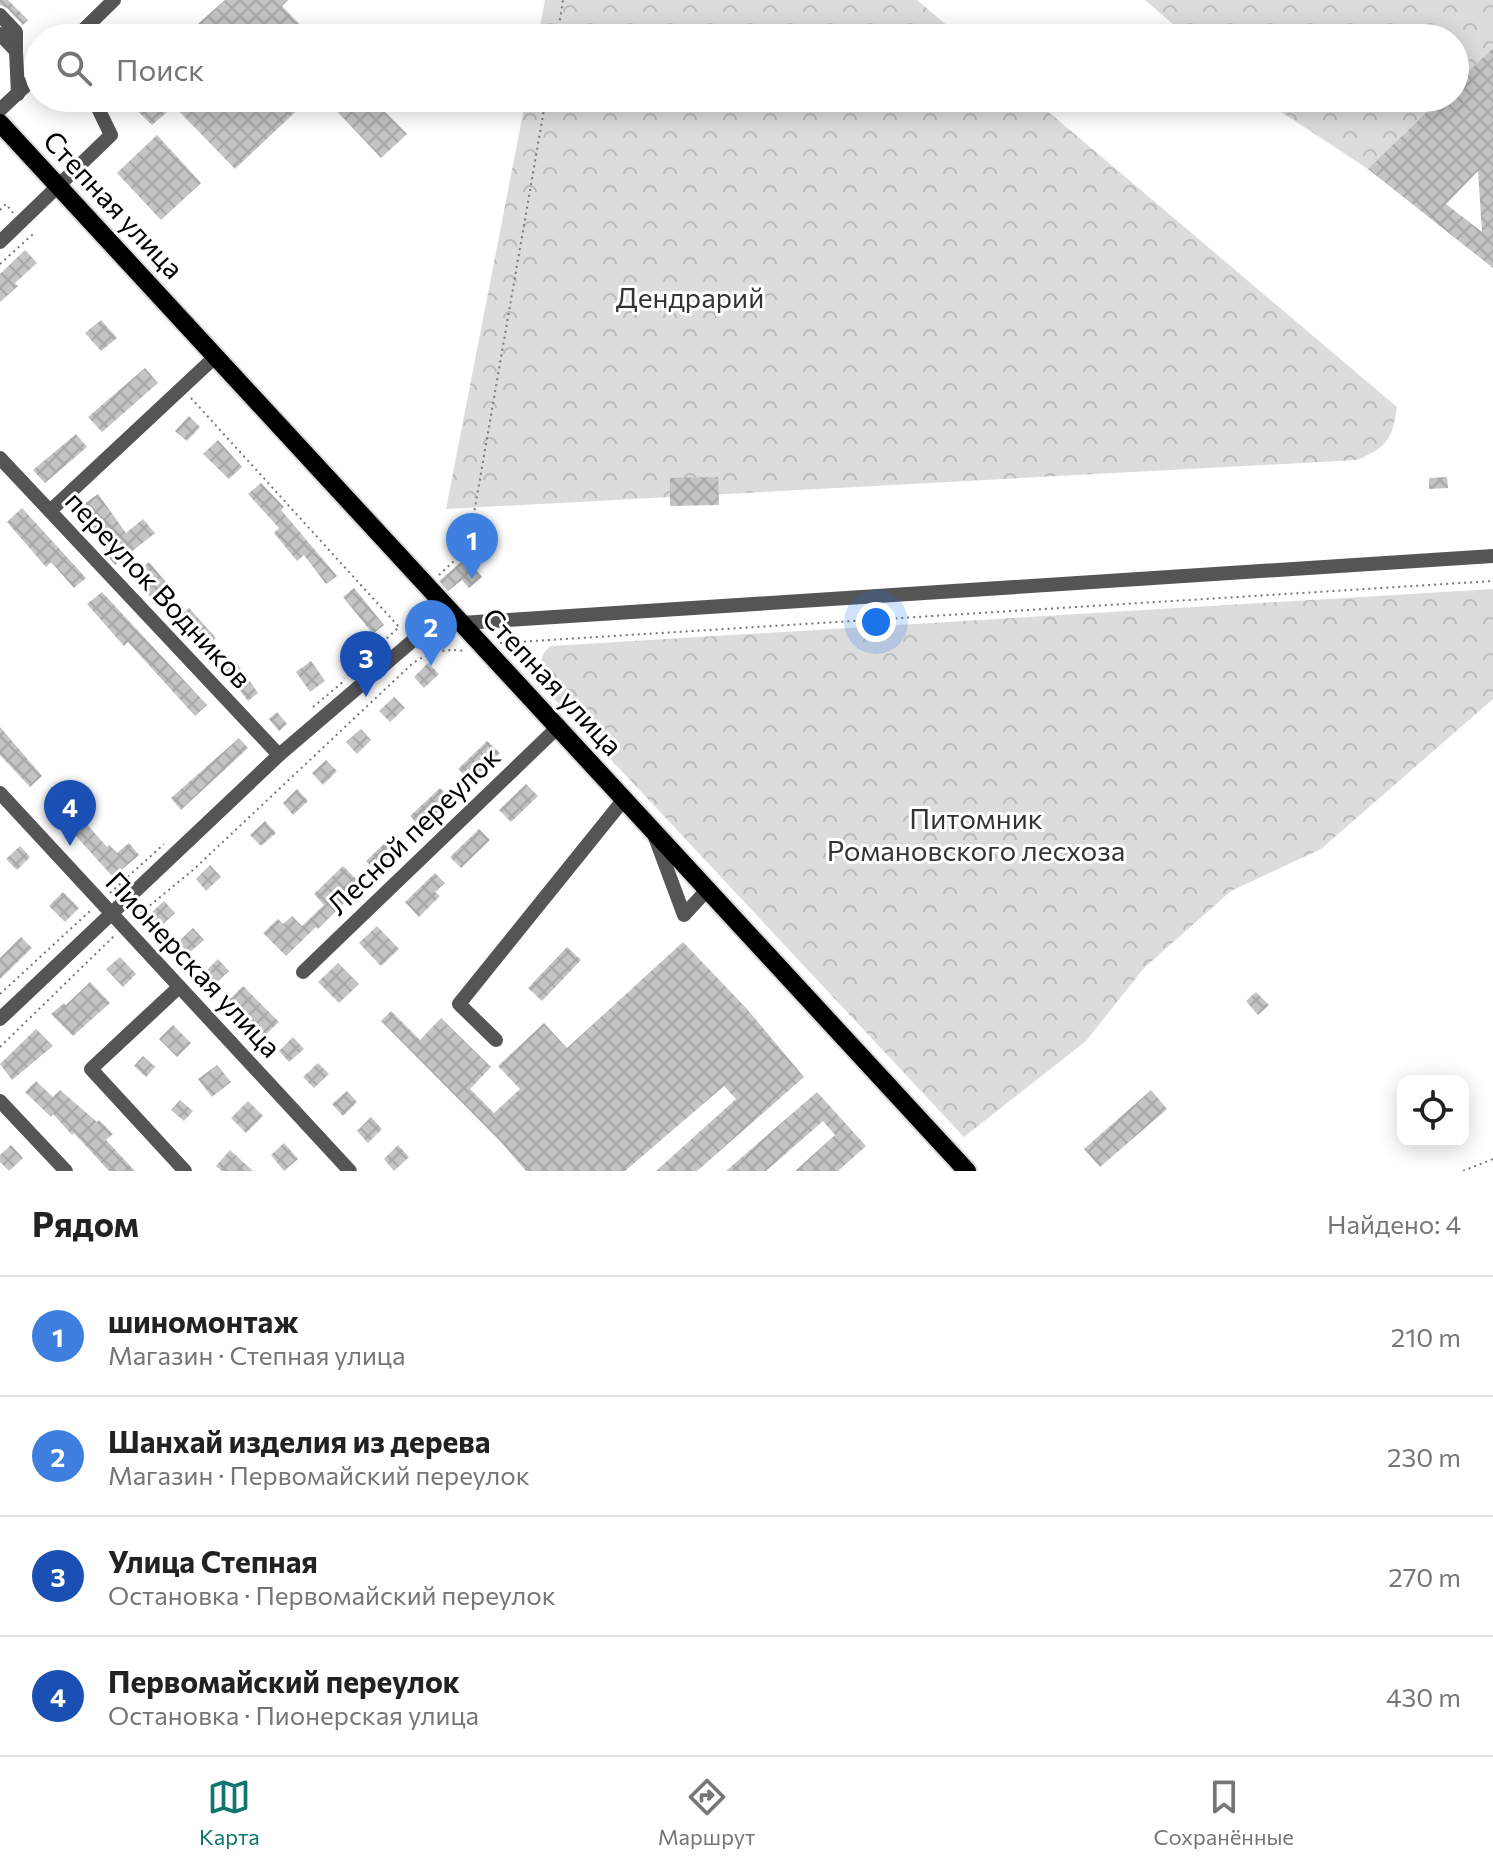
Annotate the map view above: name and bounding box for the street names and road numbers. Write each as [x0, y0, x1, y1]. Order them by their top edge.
street label: Степная улица [37, 123, 191, 285]
street label: переулок Водников [59, 483, 259, 695]
street label: Степная улица [476, 600, 630, 762]
street label: Лесной переулок [320, 739, 506, 921]
street label: Пионерская улица [99, 864, 289, 1064]

